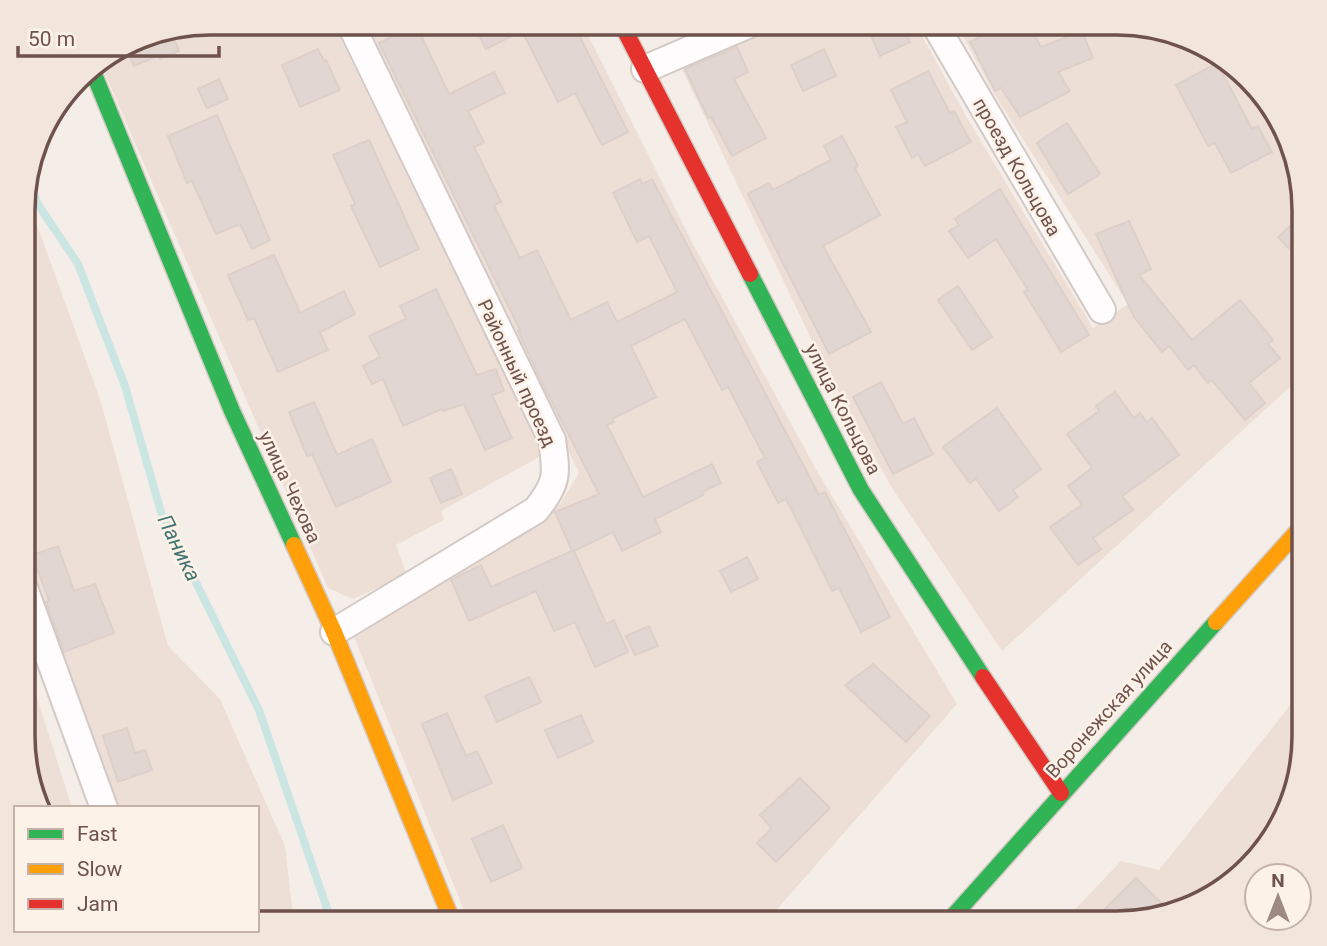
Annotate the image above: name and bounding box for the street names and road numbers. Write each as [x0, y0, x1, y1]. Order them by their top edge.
street label: проезд Кольцова [968, 94, 1066, 240]
street label: Районный проезд [473, 296, 561, 450]
street label: улица Кольцова [800, 340, 886, 478]
street label: улица Чехова [254, 427, 326, 547]
street label: Воронежская улица [1041, 635, 1177, 783]

